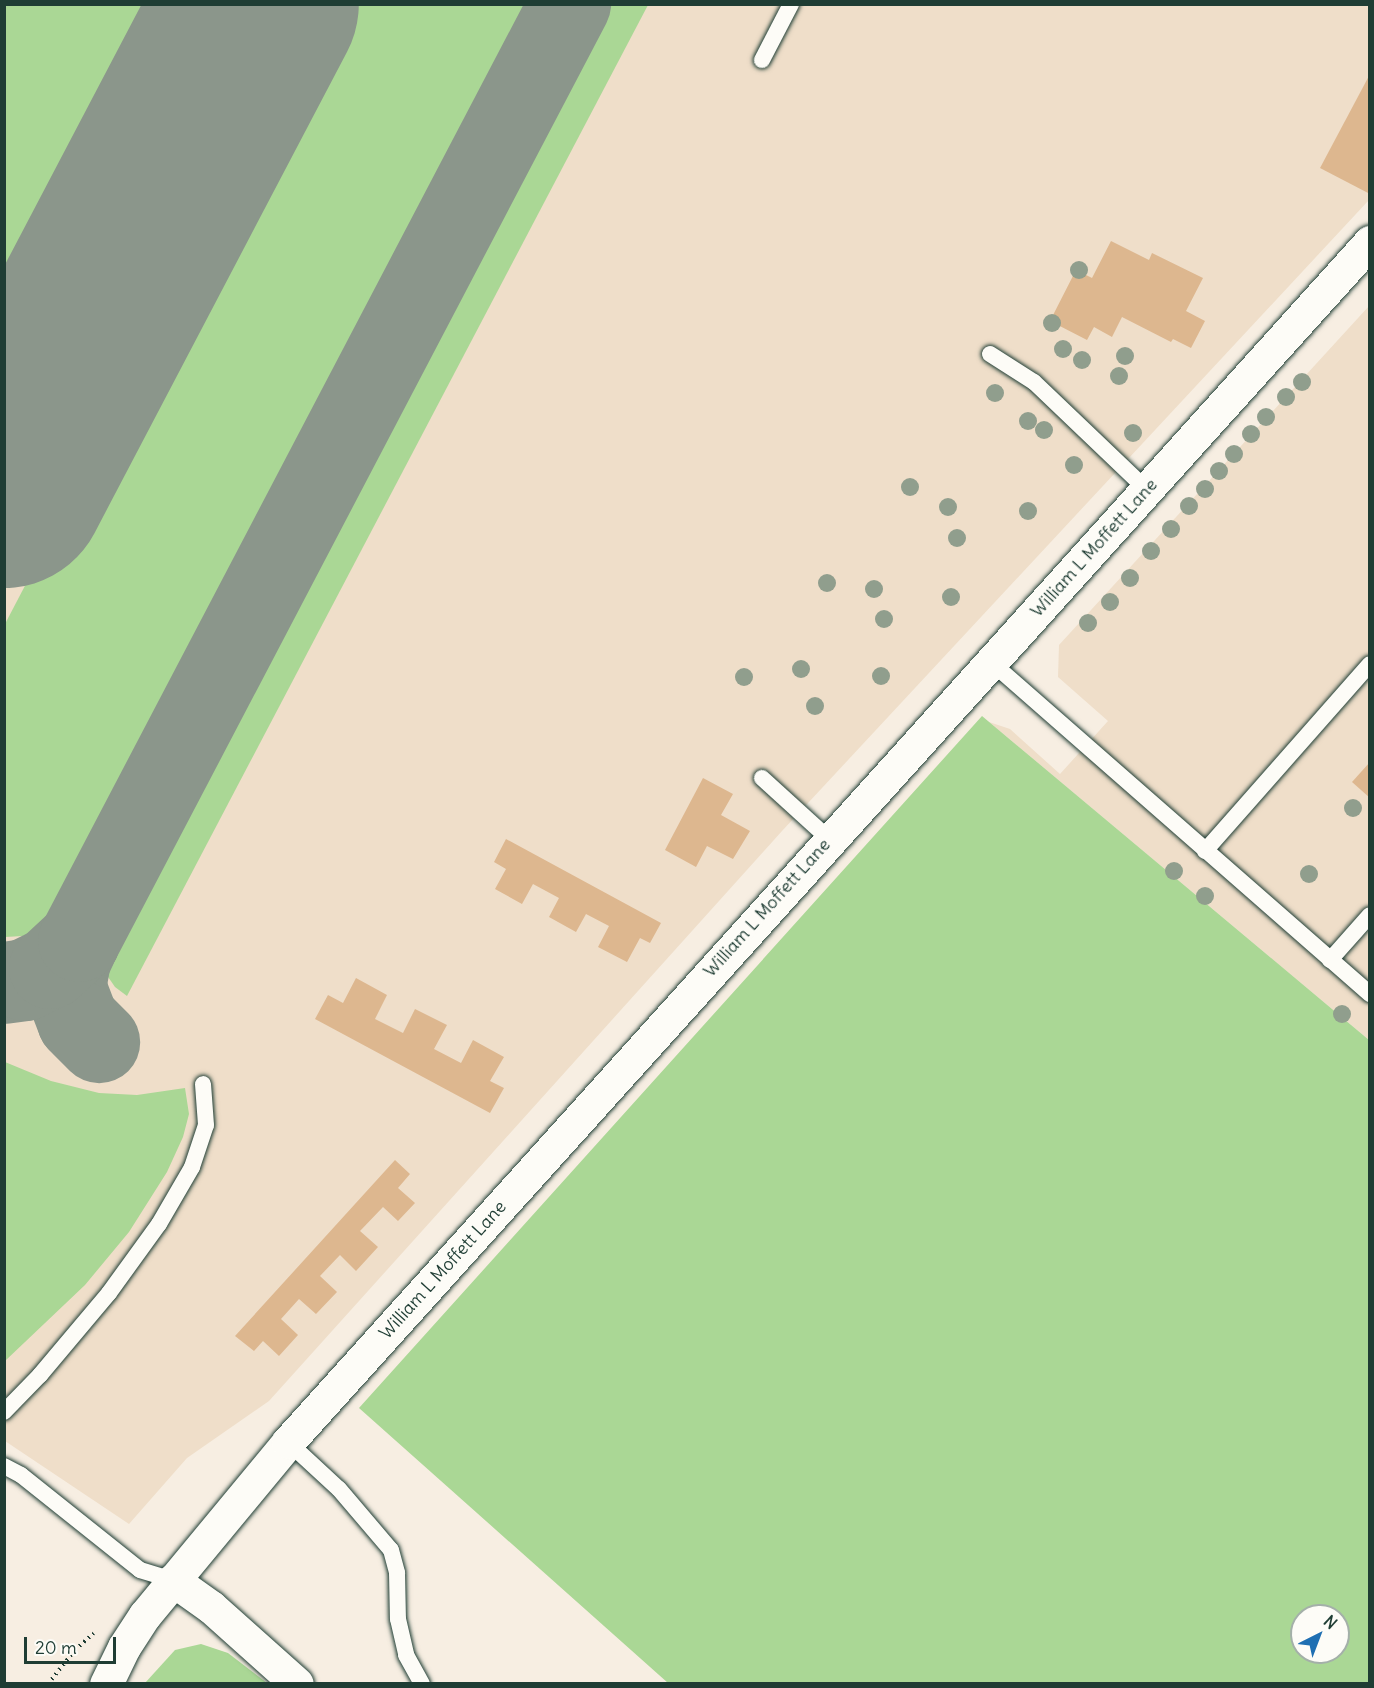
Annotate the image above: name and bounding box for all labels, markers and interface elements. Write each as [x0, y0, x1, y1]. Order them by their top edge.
street label: William L Moffett Lane [1026, 474, 1162, 622]
street label: William L Moffett Lane [699, 834, 835, 982]
street label: William L Moffett Lane [375, 1196, 511, 1344]
north arrow [1290, 1604, 1350, 1664]
text: N [1320, 1611, 1342, 1633]
scale bar [27, 1625, 118, 1663]
text: 20 m [35, 1636, 77, 1659]

